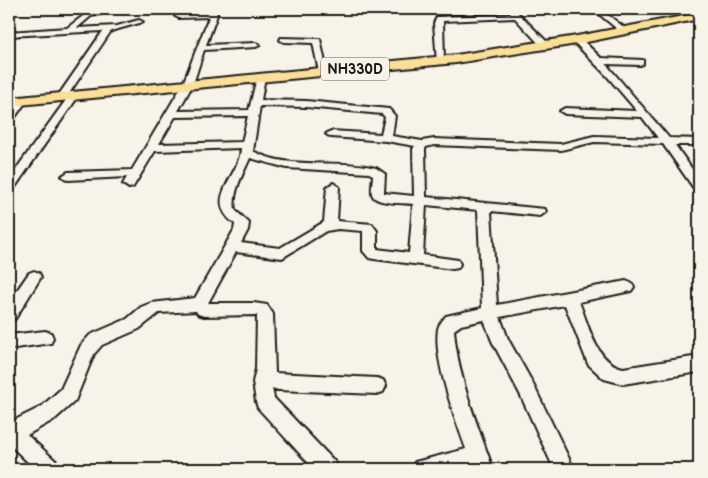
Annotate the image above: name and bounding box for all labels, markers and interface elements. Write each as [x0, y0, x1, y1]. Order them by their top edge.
road number: NH330D [321, 58, 389, 80]

